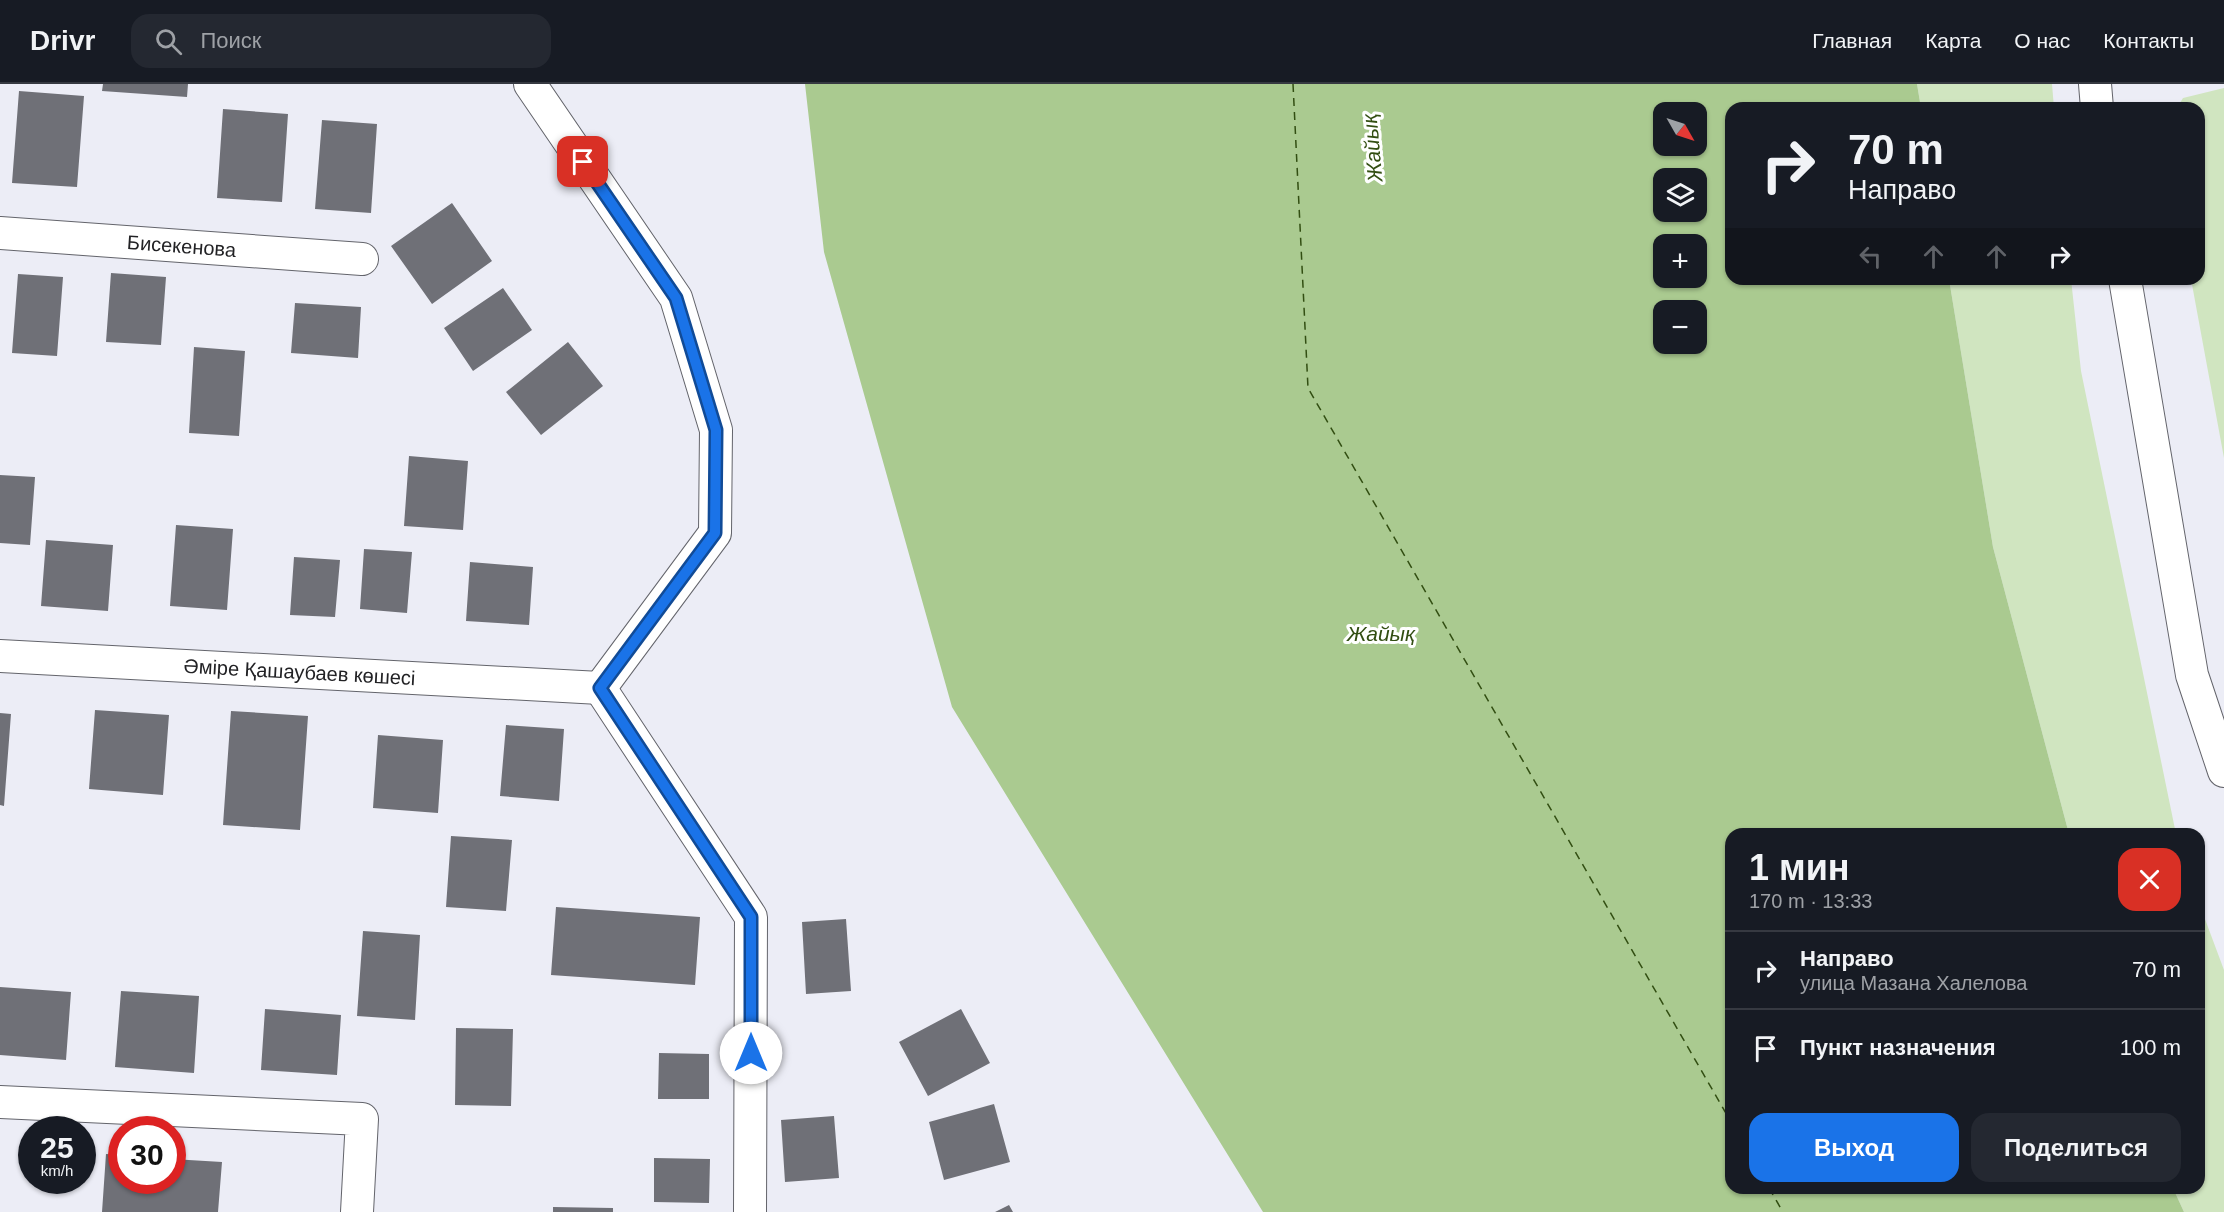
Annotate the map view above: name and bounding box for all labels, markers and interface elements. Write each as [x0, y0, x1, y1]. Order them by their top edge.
search box [131, 14, 551, 68]
text: Drivr [30, 25, 95, 56]
icon: search [152, 25, 185, 58]
text: Поиск [200, 28, 261, 53]
text: Главная [1812, 29, 1892, 52]
text: Карта [1925, 29, 1981, 52]
text: О нас [2014, 29, 2070, 52]
text: Контакты [2103, 29, 2194, 52]
north arrow [1653, 102, 1707, 156]
map controls [1653, 102, 1707, 354]
water label: Жайық [1357, 112, 1387, 184]
icon: right [1749, 126, 1827, 204]
text: 70 m [1848, 126, 1944, 173]
pin [557, 136, 608, 187]
icon: arrive [566, 145, 599, 178]
button: layers [1653, 168, 1707, 222]
text: Направо [1848, 175, 1956, 205]
street label: Бисекенова [126, 231, 238, 261]
button: + [1653, 234, 1707, 288]
icon: left [1854, 240, 1887, 273]
icon: ahead [1917, 240, 1950, 273]
icon: ahead [1980, 240, 2013, 273]
icon: right [2043, 240, 2076, 273]
button: − [1653, 300, 1707, 354]
water label: Жайық [1346, 622, 1416, 645]
street label: Әміре Қашаубаев көшесі [183, 655, 416, 689]
text: 1 мин [1749, 847, 1850, 888]
button: close [2118, 848, 2181, 911]
text: 170 m · 13:33 [1749, 890, 1872, 912]
text: Направо [1800, 946, 1894, 971]
icon: right [1749, 954, 1782, 987]
text: 70 m [2132, 957, 2181, 982]
text: улица Мазана Халелова [1800, 972, 2027, 994]
position arrow [719, 1021, 783, 1085]
icon: arrive [1749, 1032, 1782, 1065]
text: Пункт назначения [1800, 1035, 1996, 1060]
text: 100 m [2120, 1035, 2181, 1060]
button: Выход [1749, 1113, 1959, 1182]
button: Поделиться [1971, 1113, 2181, 1182]
speed limit sign: 30 [108, 1116, 186, 1194]
text: 25 [40, 1131, 74, 1164]
text: km/h [41, 1162, 73, 1179]

